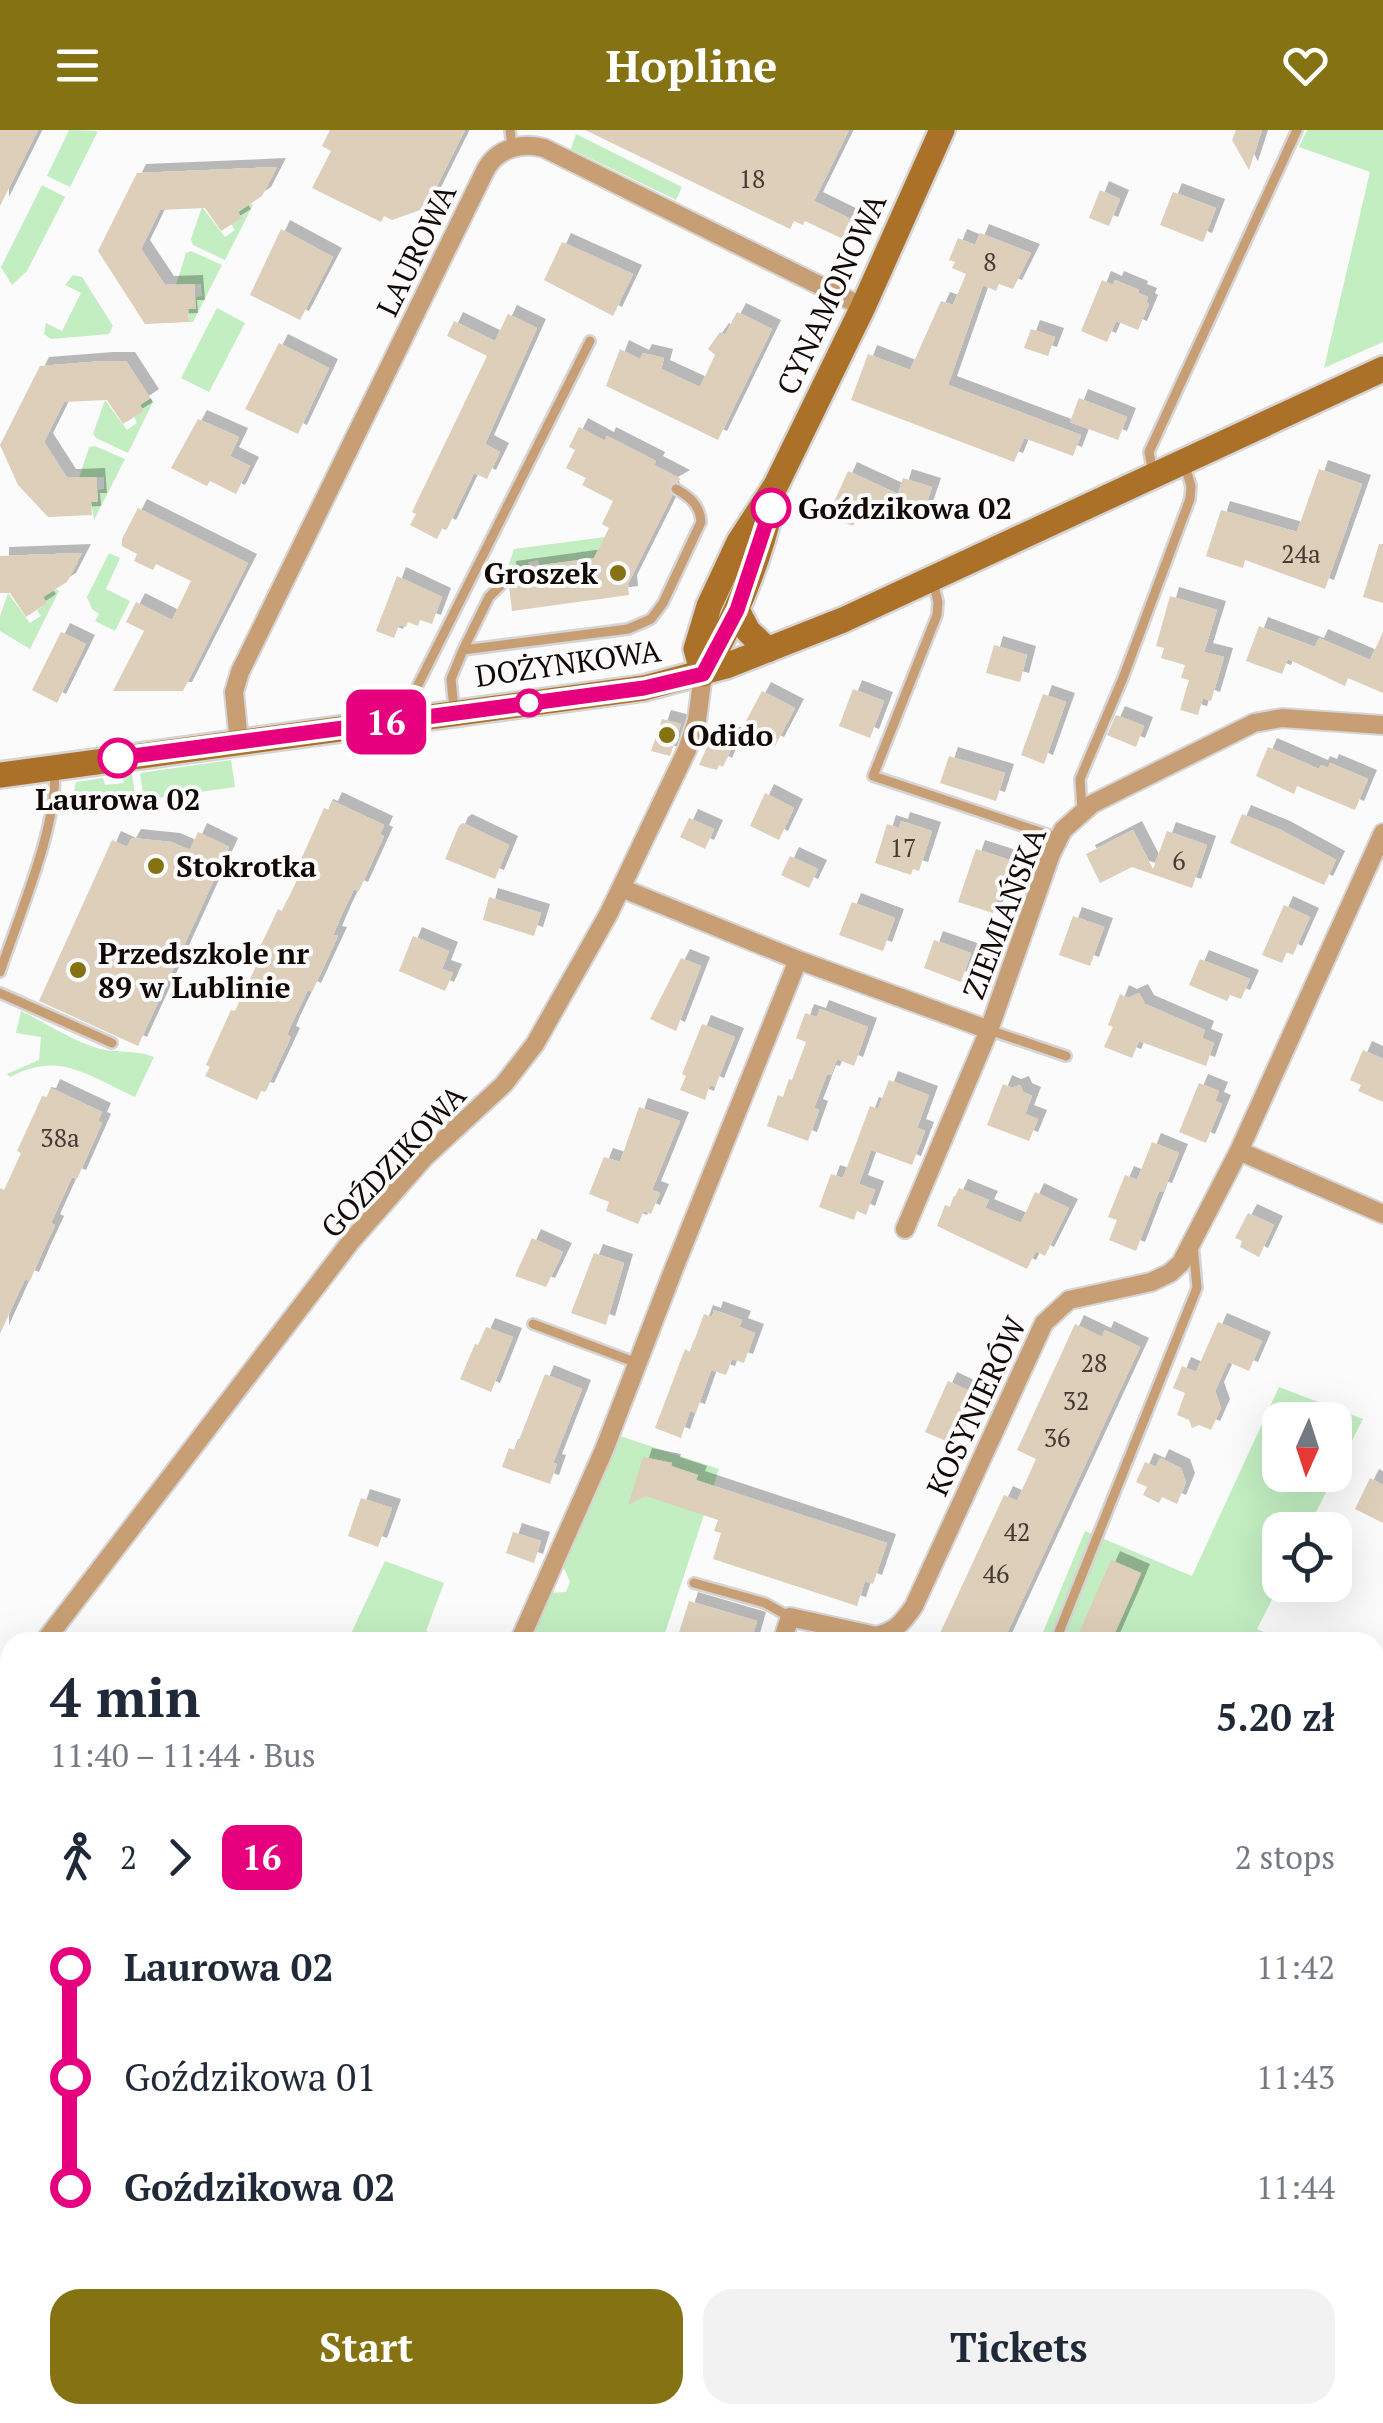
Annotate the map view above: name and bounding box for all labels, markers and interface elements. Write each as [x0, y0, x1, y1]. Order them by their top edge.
text: Hopline [606, 35, 777, 95]
icon: menu [50, 38, 105, 93]
icon: heart [1278, 38, 1333, 93]
house number: 18 [739, 162, 765, 195]
street label: LAUROWA [367, 177, 465, 323]
street label: CYNAMONOWA [767, 186, 895, 401]
house number: 8 [983, 245, 997, 278]
place label: Goździkowa 02 [798, 488, 1012, 528]
marker: Goździkowa 02 [752, 489, 790, 527]
house number: 24a [1281, 537, 1321, 570]
place label: Groszek [484, 553, 599, 593]
marker: Groszek [607, 562, 629, 584]
street label: DOŻYNKOWA [473, 630, 664, 696]
line badge: 16 [341, 690, 431, 754]
unlabelled marker [516, 690, 542, 716]
text: 16 [366, 699, 406, 745]
place label: Odido [687, 715, 773, 755]
marker: Odido [656, 724, 678, 746]
marker: Laurowa 02 [99, 739, 137, 777]
place label: Laurowa 02 [35, 779, 201, 819]
street label: ZIEMIAŃSKA [953, 821, 1055, 1004]
house number: 17 [890, 831, 916, 864]
house number: 6 [1172, 844, 1186, 877]
place label: Stokrotka [176, 846, 317, 886]
marker: Stokrotka [145, 855, 167, 877]
place label: Przedszkole nr 89 w Lublinie [98, 933, 309, 1007]
marker: Przedszkole nr 89 w Lublinie [67, 959, 89, 981]
street label: GOŹDZIKOWA [312, 1076, 475, 1246]
house number: 38a [40, 1121, 80, 1154]
street label: KOSYNIERÓW [917, 1309, 1035, 1502]
house number: 28 [1081, 1346, 1107, 1379]
house number: 32 [1063, 1384, 1089, 1417]
north arrow [1262, 1402, 1352, 1492]
map controls [1262, 1402, 1352, 1602]
house number: 36 [1044, 1421, 1070, 1454]
button: locate [1262, 1512, 1352, 1602]
house number: 42 [1004, 1515, 1030, 1548]
house number: 46 [983, 1557, 1009, 1590]
text: 4 min [50, 1660, 200, 1733]
text: 5.20 zł [1216, 1692, 1335, 1742]
text: 11:40 – 11:44 · Bus [50, 1734, 316, 1776]
icon: walk [50, 1830, 105, 1885]
icon: forward [152, 1830, 207, 1885]
text: 16 [242, 1834, 282, 1880]
text: 2 [120, 1836, 137, 1878]
text: 2 stops [1235, 1836, 1335, 1878]
text: Laurowa 02 [124, 1942, 334, 1992]
text: 11:42 [1256, 1946, 1335, 1988]
text: Goździkowa 01 [124, 2052, 377, 2102]
text: 11:43 [1256, 2056, 1335, 2098]
text: Goździkowa 02 [124, 2162, 395, 2212]
text: 11:44 [1256, 2166, 1335, 2208]
button: Start [50, 2289, 683, 2404]
button: Tickets [703, 2289, 1335, 2404]

